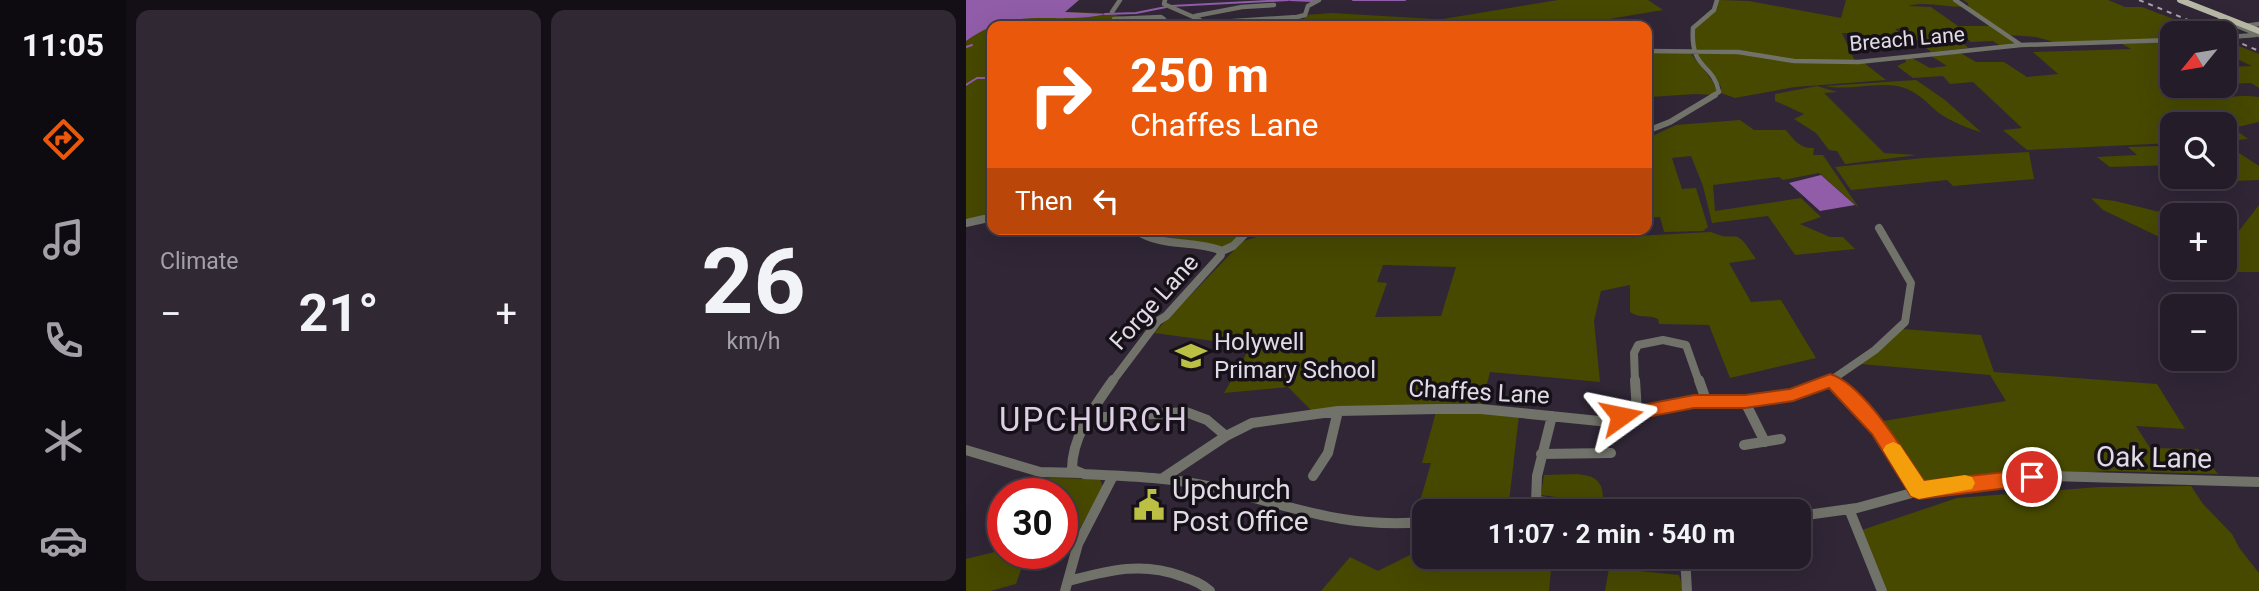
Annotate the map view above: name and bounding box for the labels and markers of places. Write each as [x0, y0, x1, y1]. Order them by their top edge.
place label: Holywell Primary School [1214, 328, 1376, 384]
school or university icon: Holywell Primary School [1174, 339, 1208, 373]
pin [2002, 447, 2062, 507]
place label: Upchurch Post Office [1172, 473, 1309, 538]
public building icon: Upchurch Post Office [1132, 488, 1166, 522]

